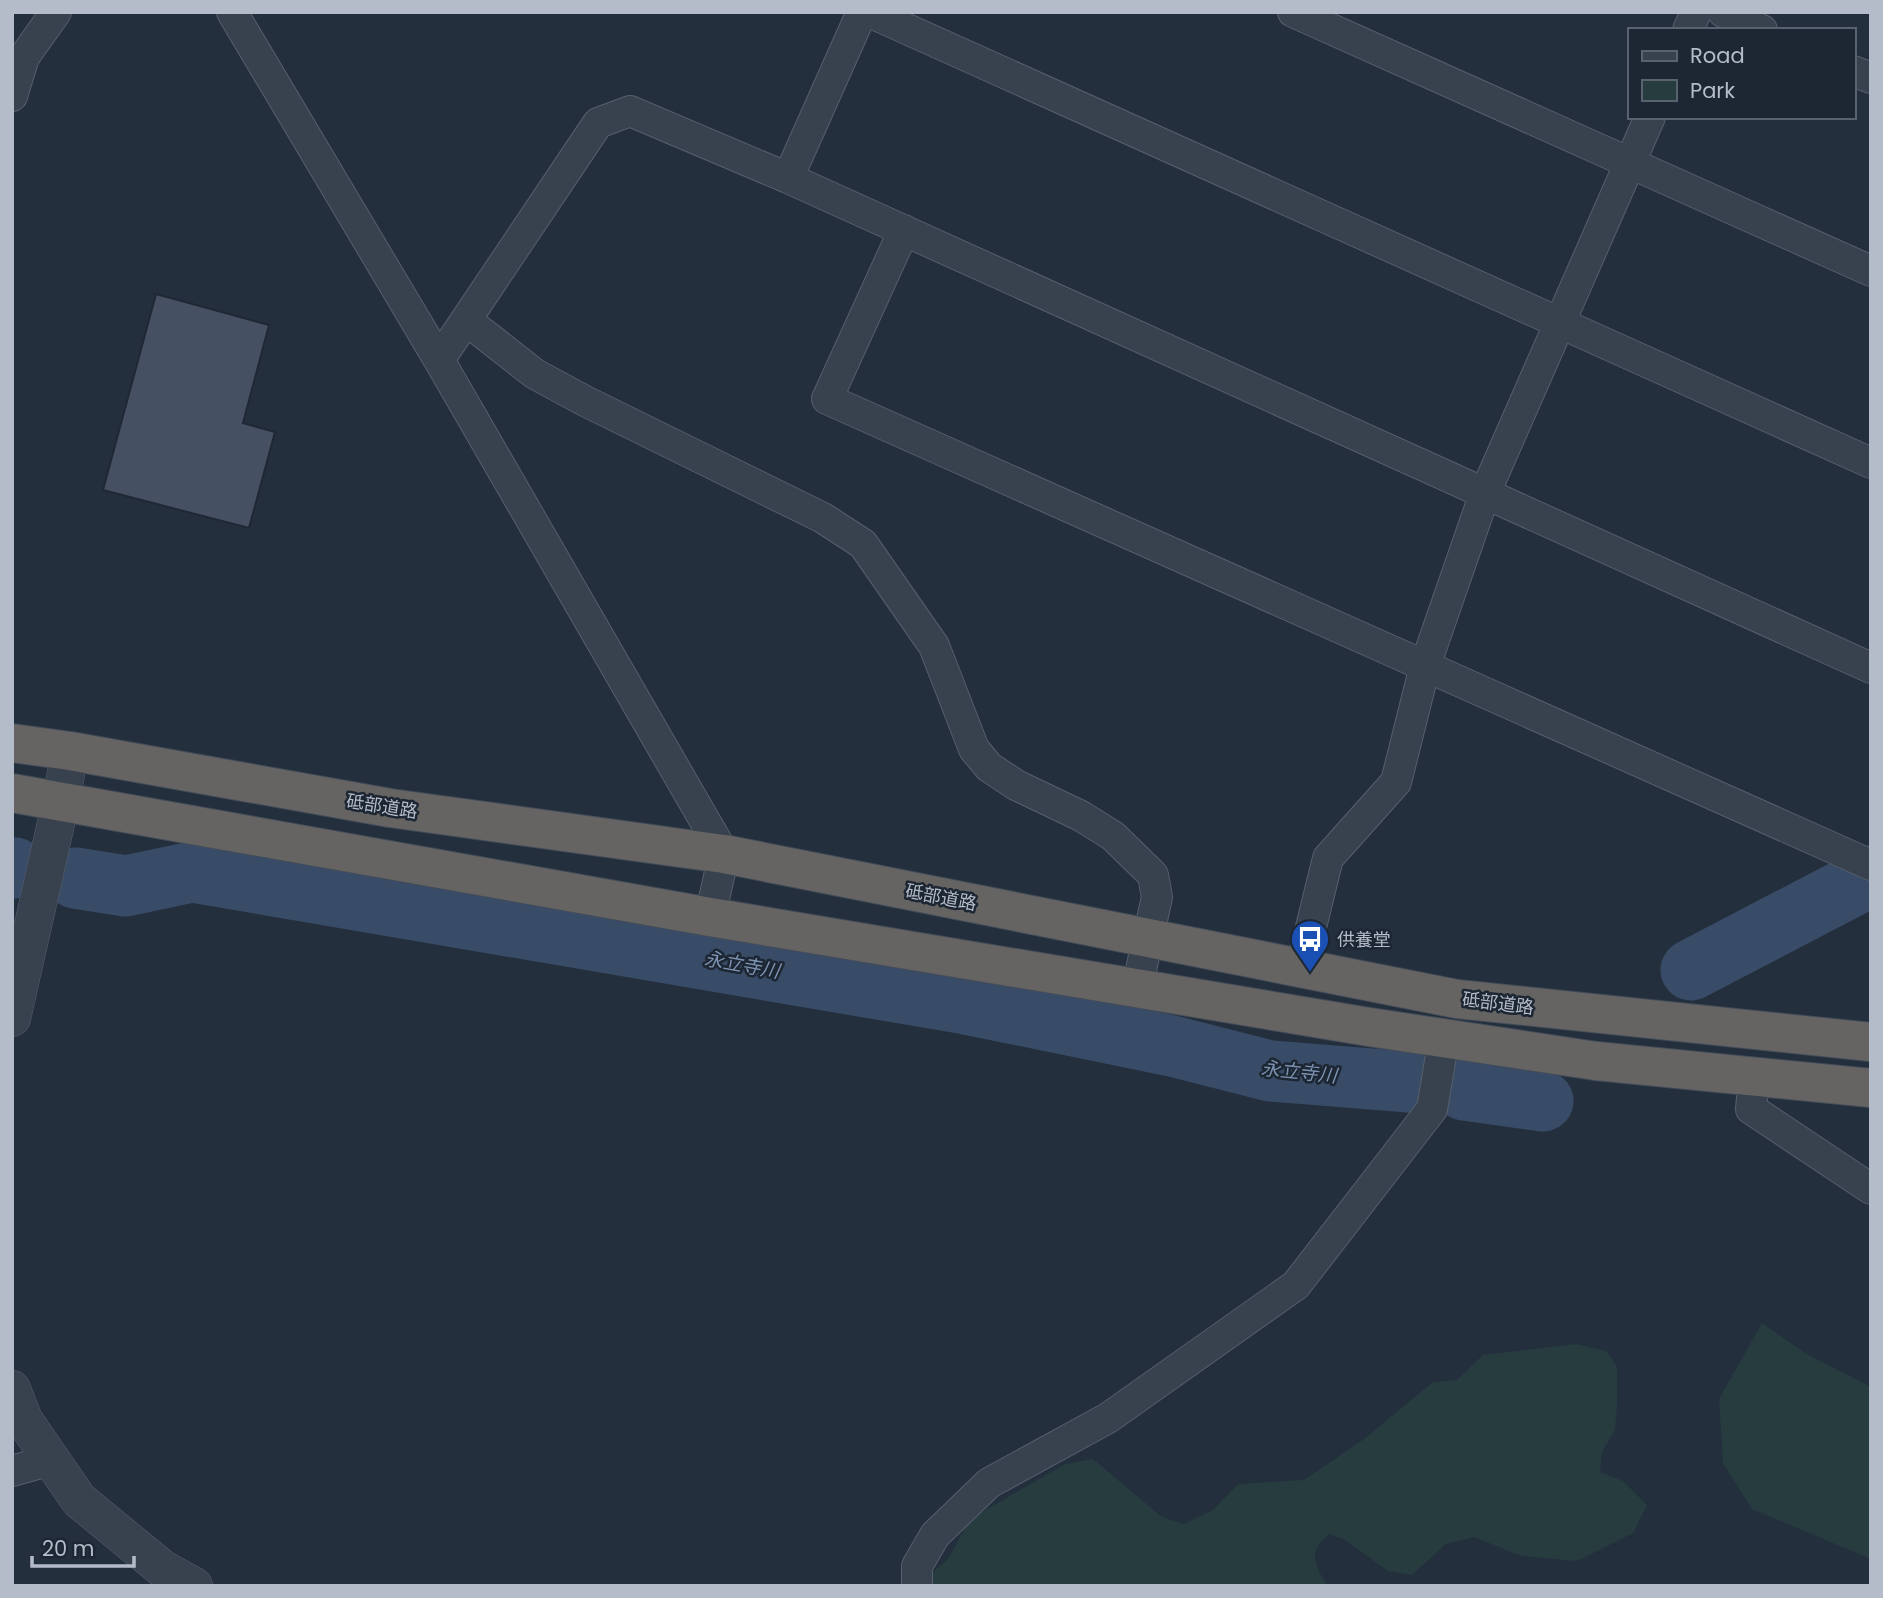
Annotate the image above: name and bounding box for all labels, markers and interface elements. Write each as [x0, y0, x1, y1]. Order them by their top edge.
legend [1628, 28, 1855, 119]
text: Road [1690, 41, 1745, 70]
text: Park [1690, 76, 1735, 105]
street label: 砥部道路 [344, 788, 420, 824]
street label: 砥部道路 [903, 878, 979, 916]
bus stop icon: 供養堂 [1289, 918, 1331, 973]
place label: 供養堂 [1337, 927, 1391, 952]
water label: 永立寺川 [702, 945, 784, 985]
street label: 砥部道路 [1461, 986, 1535, 1020]
water label: 永立寺川 [1260, 1055, 1340, 1090]
scale bar [32, 1524, 133, 1568]
text: 20 m [42, 1534, 95, 1563]

